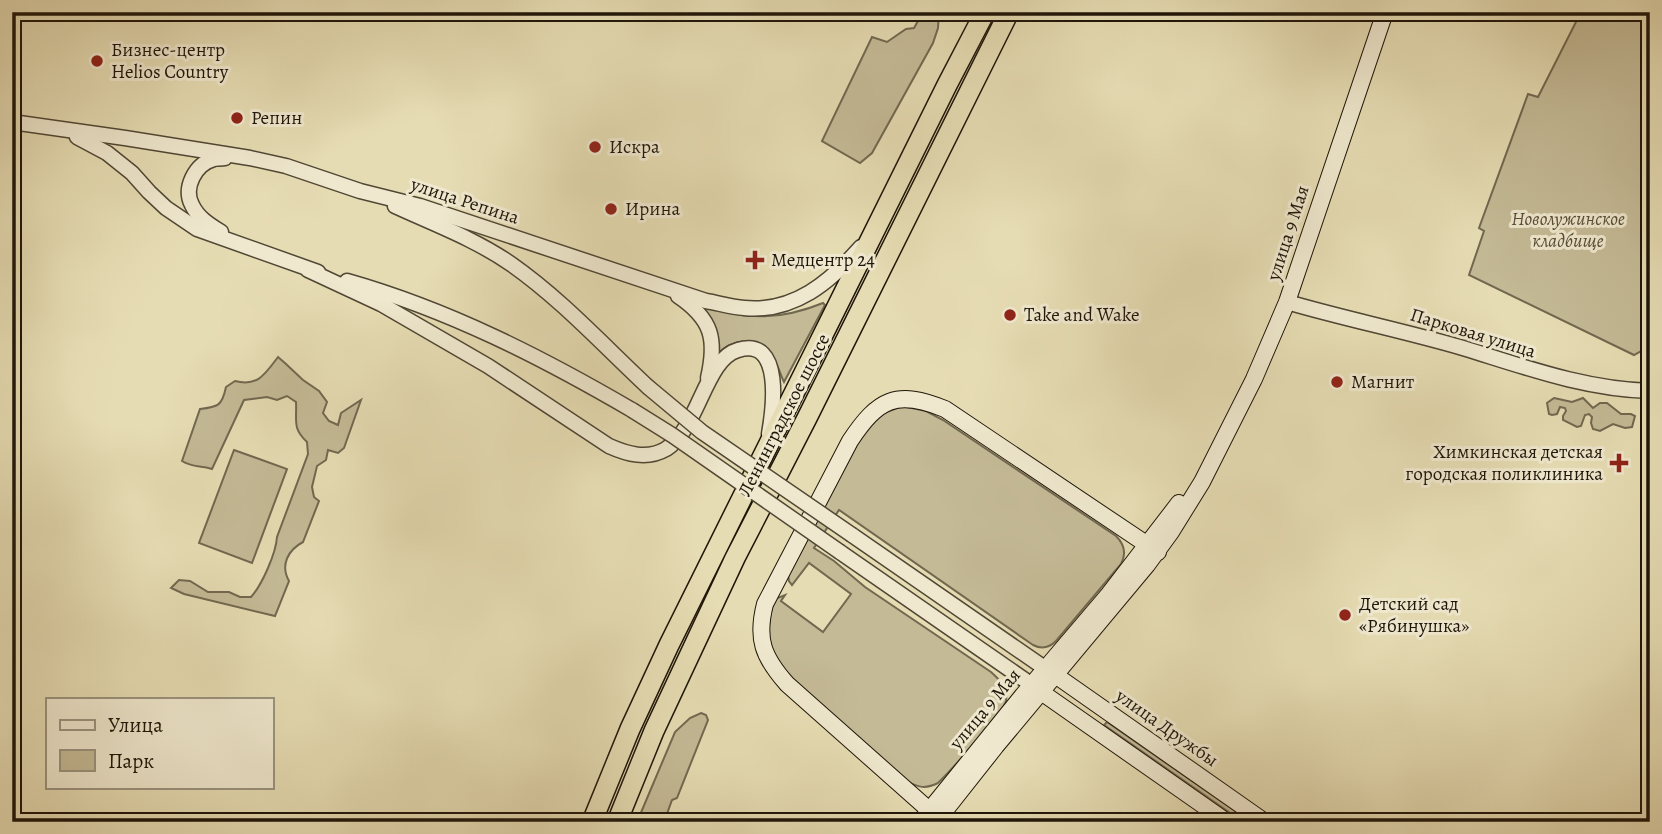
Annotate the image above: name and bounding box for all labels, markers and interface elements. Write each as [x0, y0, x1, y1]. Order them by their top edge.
place label: Бизнес-центр Helios Country [111, 37, 229, 85]
marker: Бизнес-центр Helios Country [89, 53, 105, 69]
place label: Репин [251, 105, 302, 131]
marker: Репин [229, 110, 245, 126]
place label: Искра [609, 134, 660, 160]
marker: Искра [587, 139, 603, 155]
street label: улица Репина [407, 171, 523, 231]
street label: улица 9 Мая [1260, 182, 1316, 285]
place label: Ирина [625, 196, 680, 222]
marker: Ирина [603, 201, 619, 217]
park label: Новолужинское кладбище [1511, 206, 1625, 254]
place label: Медцентр 24 [771, 247, 875, 273]
marker: Медцентр 24 [745, 250, 765, 270]
place label: Take and Wake [1024, 302, 1139, 328]
street label: Парковая улица [1407, 302, 1539, 365]
marker: Take and Wake [1002, 307, 1018, 323]
street label: Ленинградское шоссе [732, 329, 836, 501]
place label: Магнит [1351, 369, 1415, 395]
marker: Магнит [1329, 374, 1345, 390]
place label: Химкинская детская городская поликлиника [1405, 439, 1603, 487]
marker: Химкинская детская городская поликлиника [1609, 453, 1629, 473]
place label: Детский сад «Рябинушка» [1359, 591, 1469, 639]
marker: Детский сад «Рябинушка» [1337, 607, 1353, 623]
street label: улица 9 Мая [943, 663, 1027, 756]
street label: улица Дружбы [1110, 682, 1223, 773]
legend [46, 698, 273, 788]
text: Улица [108, 711, 163, 739]
text: Парк [108, 747, 154, 775]

